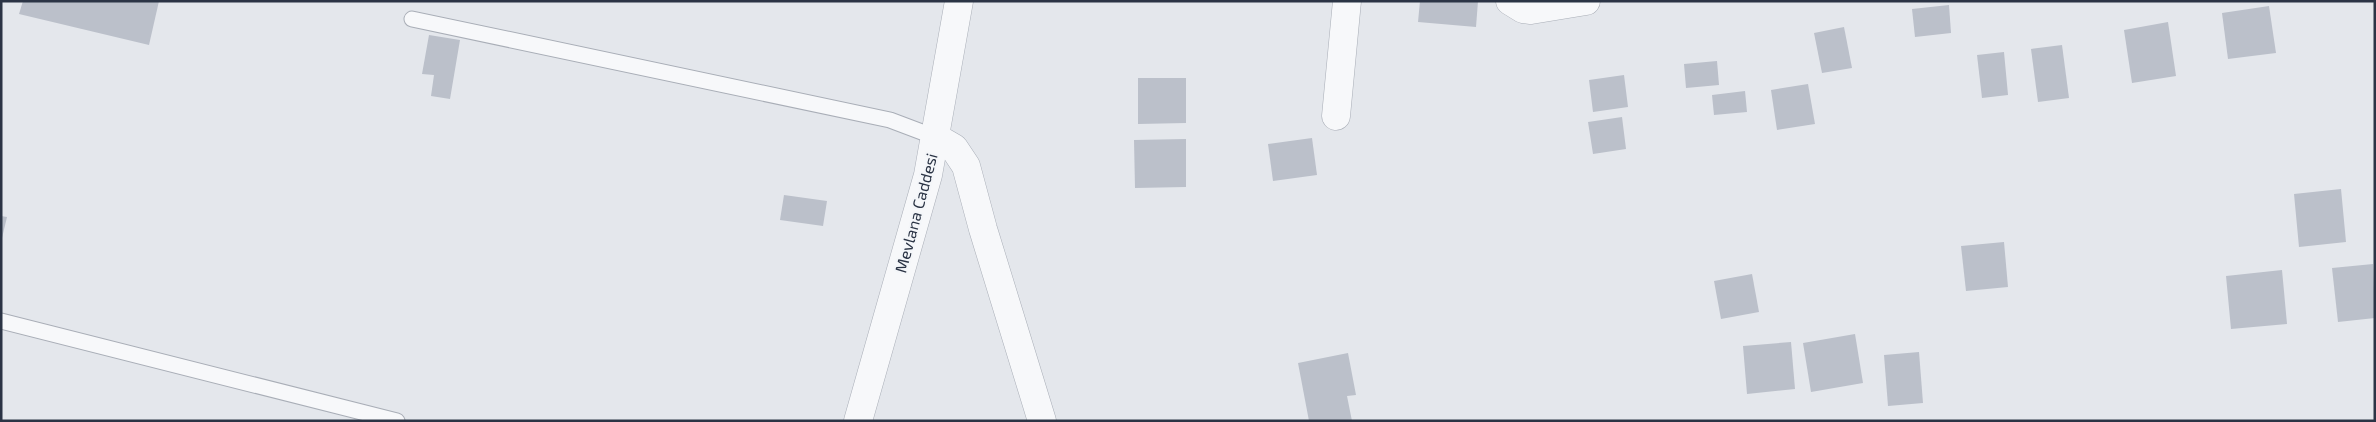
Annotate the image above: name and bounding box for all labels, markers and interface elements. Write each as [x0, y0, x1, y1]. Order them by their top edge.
street label: Mevlana Caddesi [890, 151, 941, 275]

